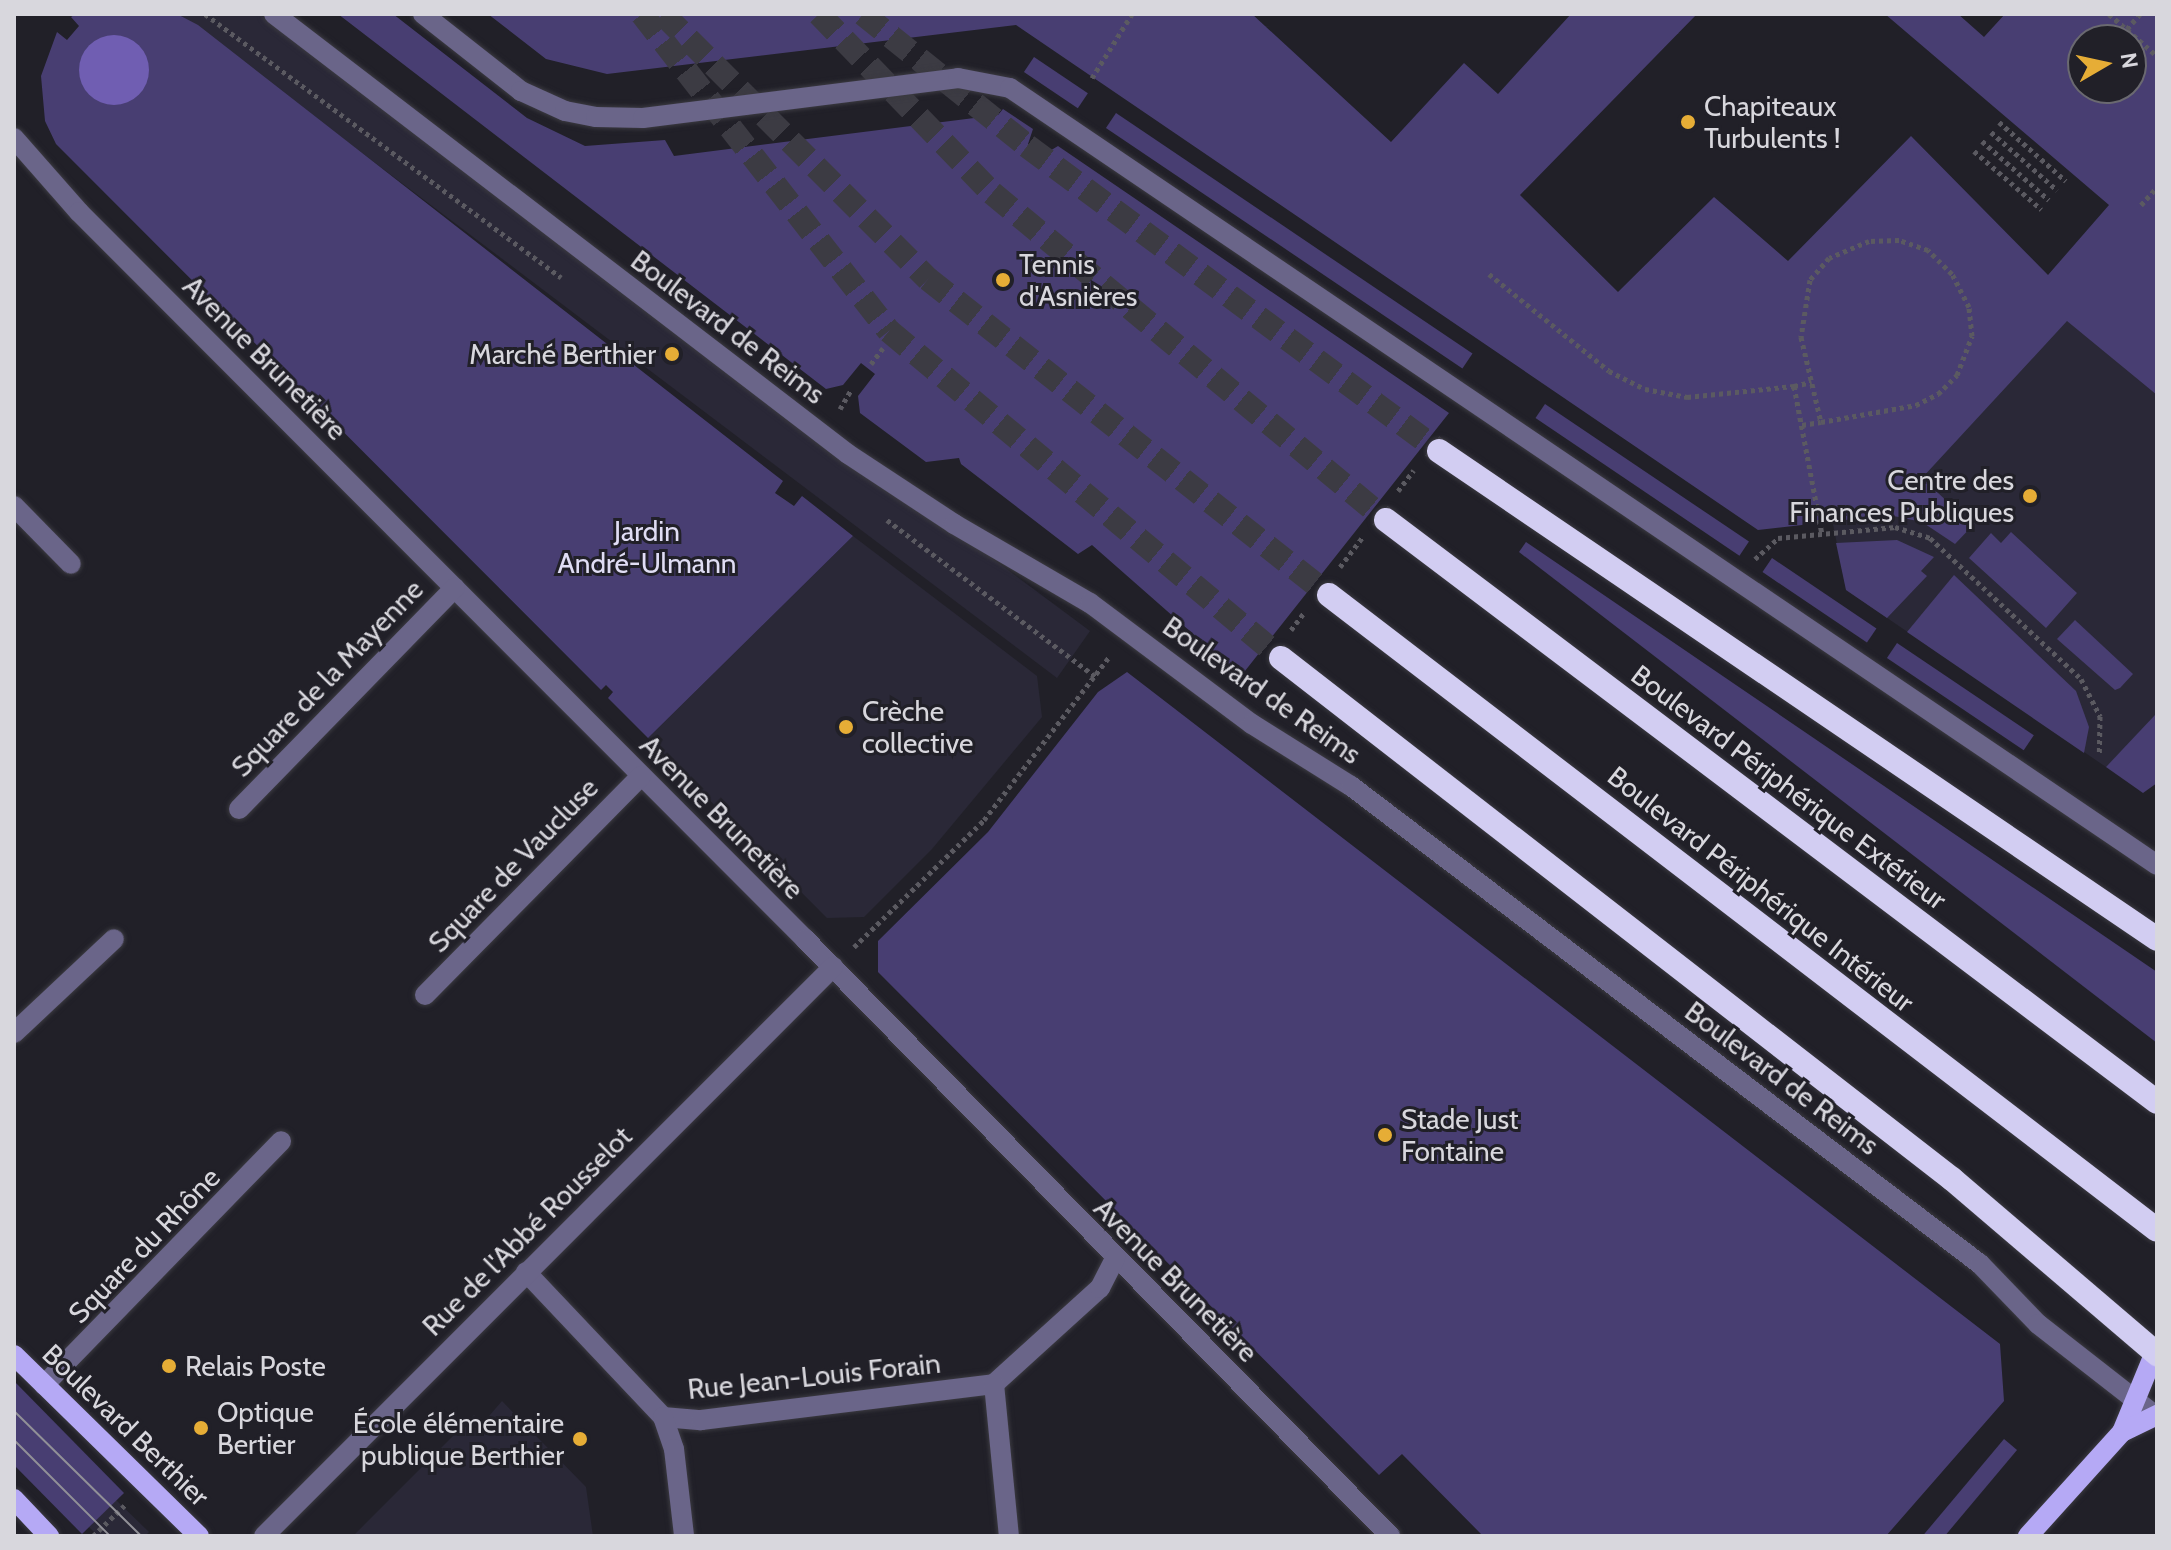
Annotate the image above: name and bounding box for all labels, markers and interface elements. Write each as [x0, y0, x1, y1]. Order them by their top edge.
north arrow [2067, 24, 2147, 104]
text: N [2115, 51, 2144, 70]
place label: Chapiteaux Turbulents ! [1704, 89, 1841, 155]
marker: Chapiteaux Turbulents ! [1679, 113, 1697, 131]
street label: Boulevard de Reims [625, 243, 831, 411]
place label: Tennis d'Asnières [1019, 247, 1137, 313]
street label: Avenue Brunetière [176, 269, 354, 447]
marker: Tennis d'Asnières [994, 271, 1012, 289]
place label: Marché Berthier [469, 337, 656, 371]
marker: Marché Berthier [663, 345, 681, 363]
place label: Centre des Finances Publiques [1789, 463, 2014, 529]
marker: Centre des Finances Publiques [2021, 487, 2039, 505]
park label: Jardin André-Ulmann [558, 514, 736, 580]
street label: Square de la Mayenne [224, 572, 430, 784]
street label: Boulevard de Reims [1157, 609, 1367, 771]
street label: Boulevard Périphérique Extérieur [1625, 658, 1953, 916]
place label: Crèche collective [862, 694, 973, 760]
marker: Crèche collective [837, 718, 855, 736]
street label: Avenue Brunetière [633, 728, 811, 906]
street label: Boulevard Périphérique Intérieur [1601, 759, 1921, 1019]
street label: Square de Vaucluse [421, 771, 605, 959]
street label: Boulevard de Reims [1679, 994, 1885, 1162]
place label: Stade Just Fontaine [1401, 1102, 1519, 1168]
street label: Rue de l'Abbé Rousselot [415, 1119, 639, 1343]
marker: Stade Just Fontaine [1376, 1126, 1394, 1144]
street label: Square du Rhône [61, 1160, 227, 1330]
street label: Avenue Brunetière [1087, 1191, 1265, 1369]
street label: Boulevard Berthier [36, 1337, 216, 1513]
street label: Rue Jean-Louis Forain [686, 1346, 942, 1406]
place label: Relais Poste [185, 1349, 326, 1383]
marker: Relais Poste [160, 1357, 178, 1375]
place label: Optique Bertier [217, 1395, 314, 1461]
place label: École élémentaire publique Berthier [353, 1406, 564, 1472]
marker: Optique Bertier [192, 1419, 210, 1437]
marker: École élémentaire publique Berthier [571, 1430, 589, 1448]

